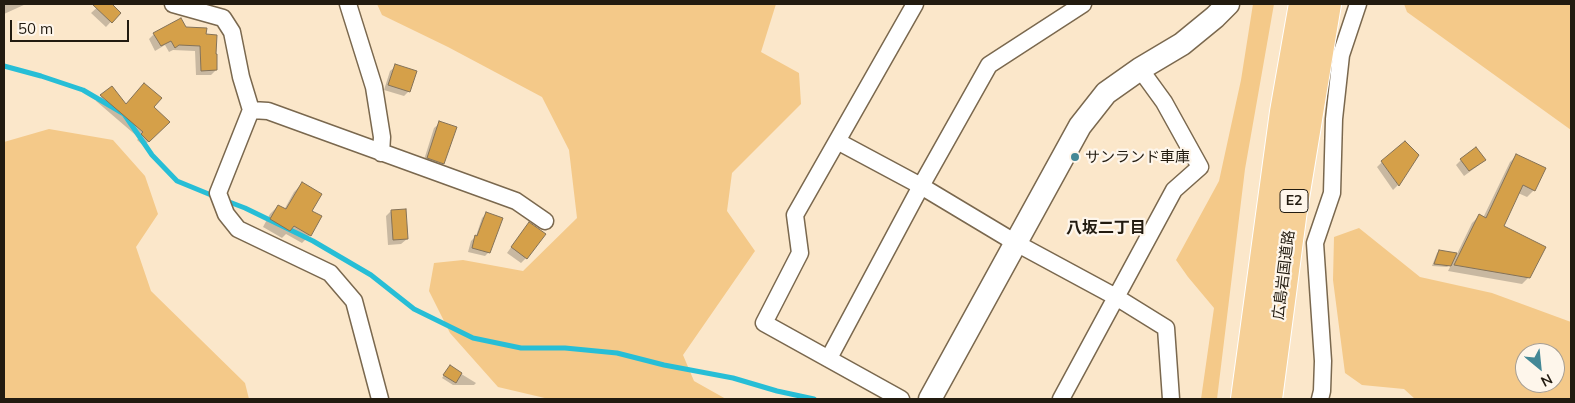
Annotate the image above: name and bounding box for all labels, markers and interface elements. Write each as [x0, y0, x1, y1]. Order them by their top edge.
scale bar [12, 10, 131, 42]
text: 50 m [18, 19, 53, 38]
place label: サンランド車庫 [1085, 148, 1190, 166]
marker: サンランド車庫 [1069, 151, 1081, 163]
road number: E2 [1280, 190, 1308, 212]
district label: 八坂二丁目 [1066, 218, 1146, 238]
street label: 広島岩国道路 [1270, 229, 1298, 321]
north arrow [1515, 343, 1565, 393]
text: N [1538, 370, 1555, 391]

